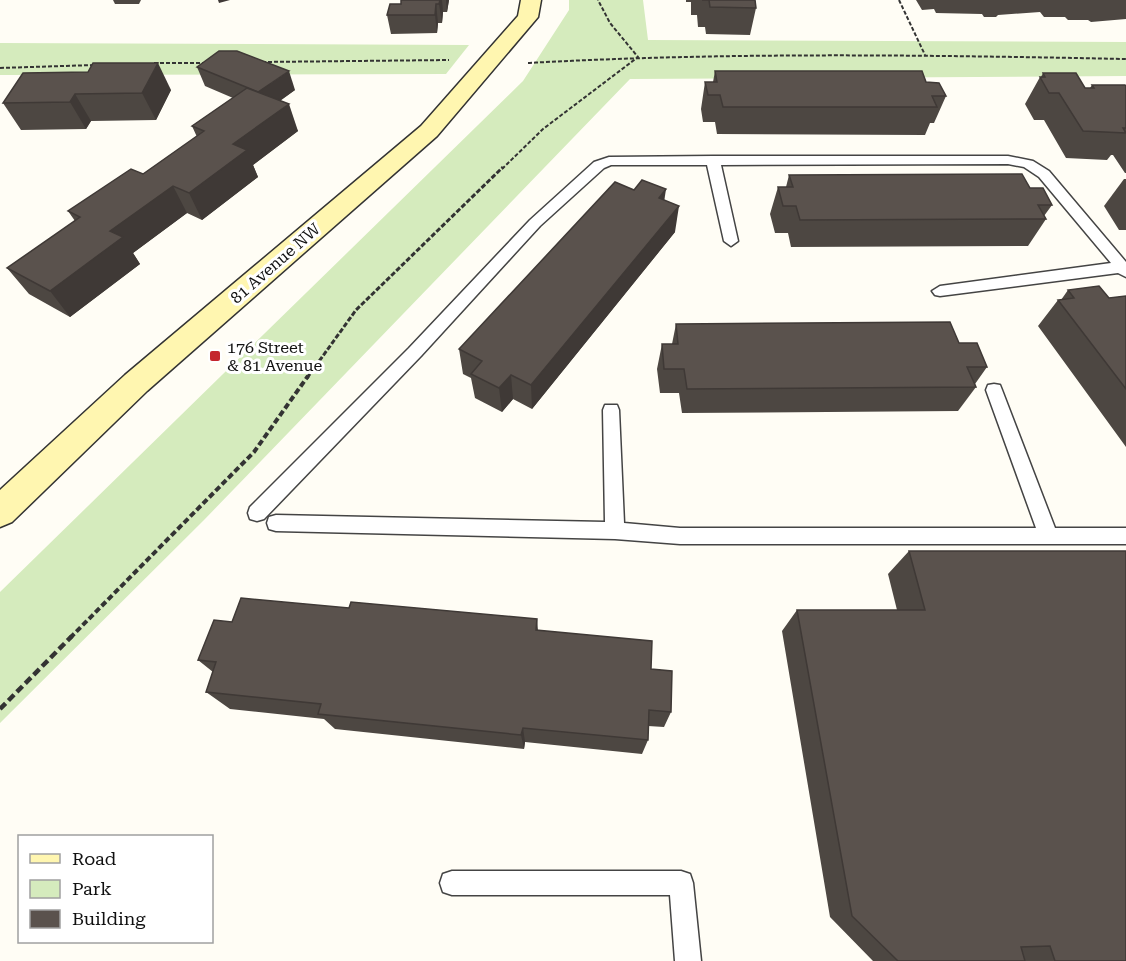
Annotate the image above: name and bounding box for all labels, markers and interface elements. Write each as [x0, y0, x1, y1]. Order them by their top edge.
street label: 81 Avenue NW [227, 219, 325, 307]
place label: 176 Street & 81 Avenue [227, 338, 322, 375]
marker: 176 Street & 81 Avenue [208, 349, 222, 363]
legend [18, 835, 213, 943]
text: Road [72, 848, 117, 869]
text: Park [72, 878, 112, 899]
text: Building [72, 908, 146, 929]

